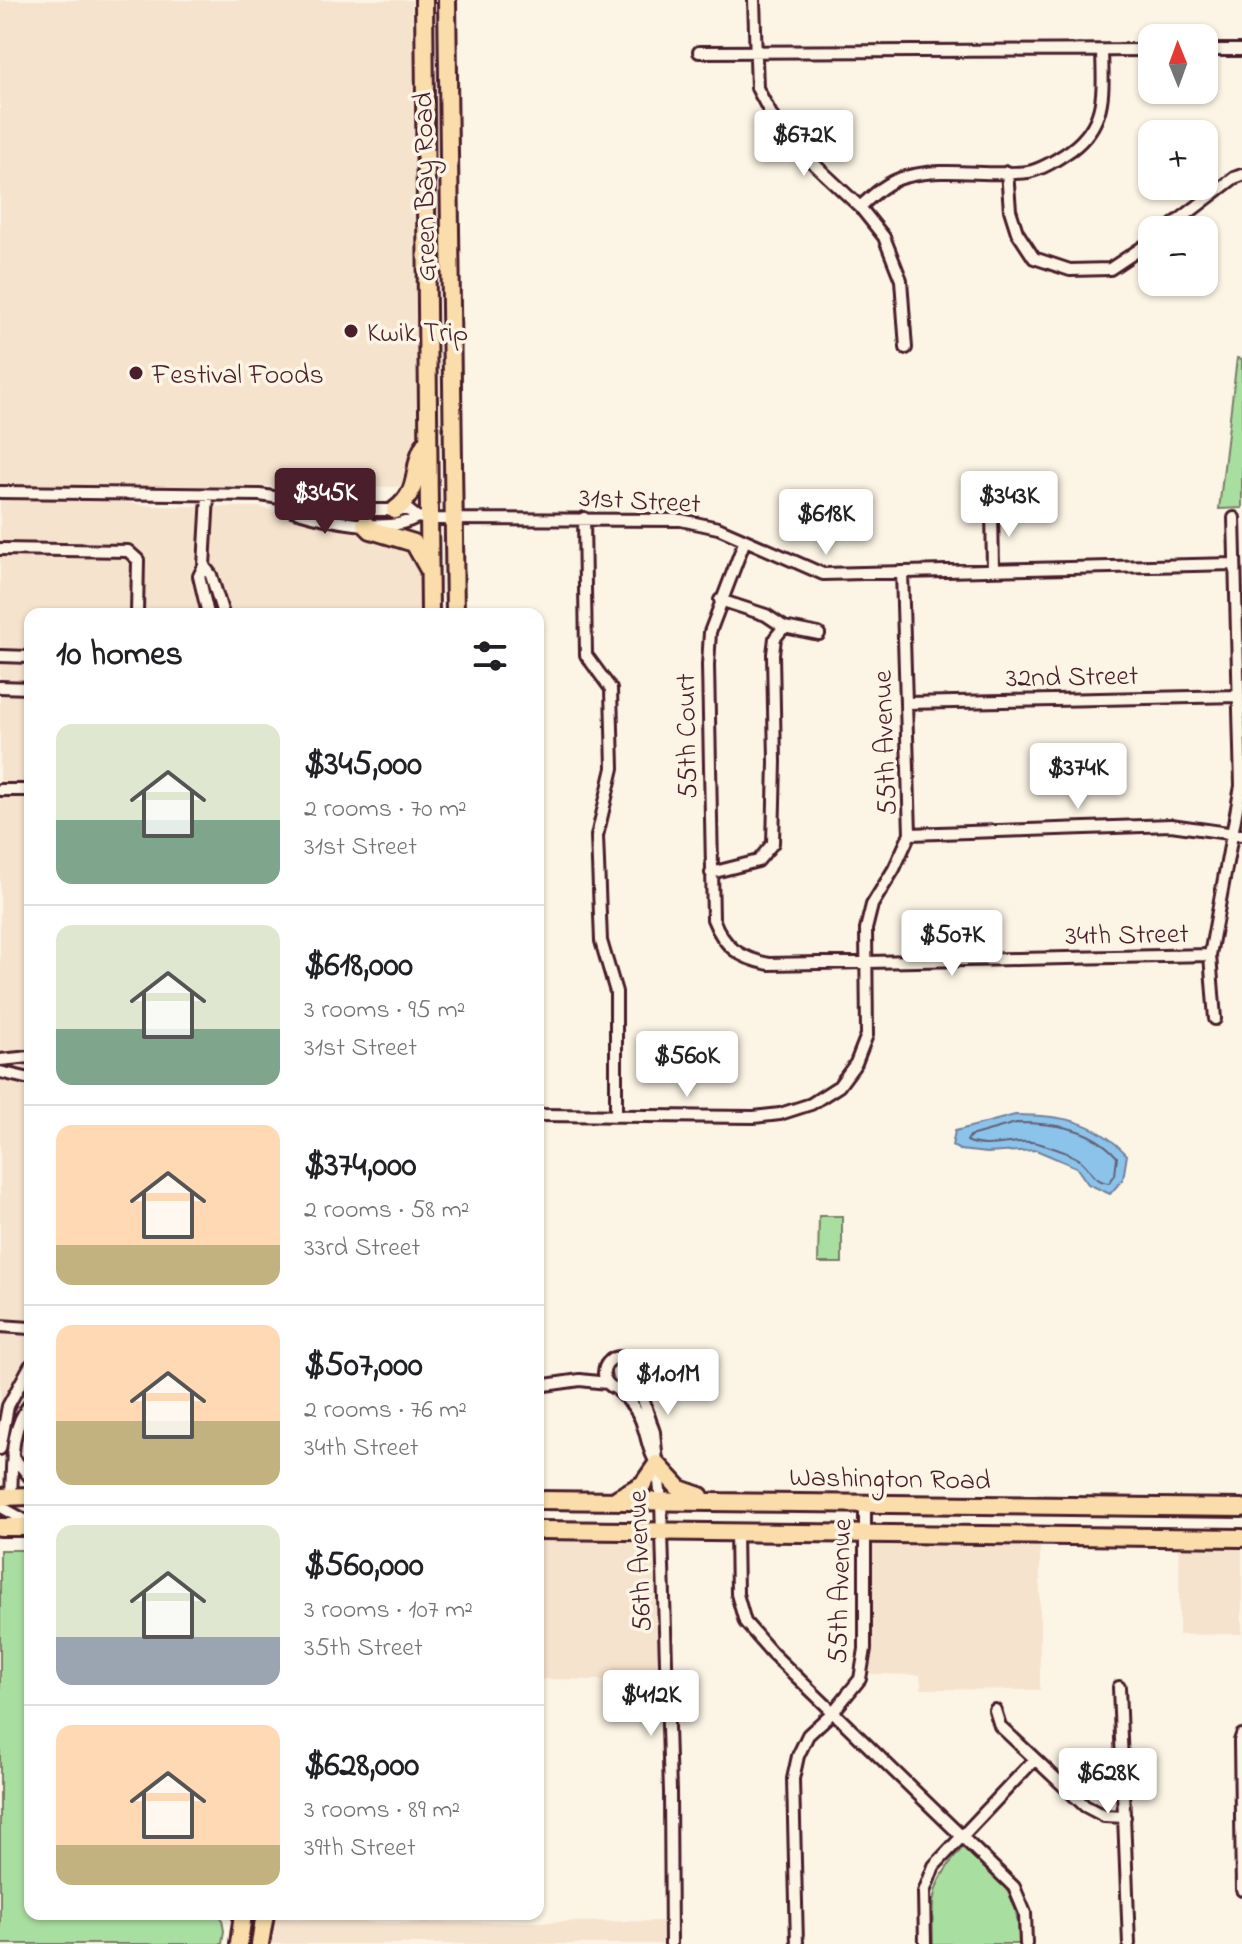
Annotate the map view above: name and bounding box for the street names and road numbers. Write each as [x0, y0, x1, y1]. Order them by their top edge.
street label: Green Bay Road [404, 92, 449, 282]
street label: 31st Street [578, 479, 702, 526]
street label: 32nd Street [1005, 657, 1139, 700]
street label: 55th Avenue [863, 669, 910, 816]
street label: 55th Court [667, 673, 710, 799]
street label: 34th Street [1065, 915, 1189, 958]
street label: Washington Road [789, 1458, 991, 1503]
street label: 56th Avenue [619, 1489, 664, 1632]
street label: 55th Avenue [818, 1517, 865, 1665]

